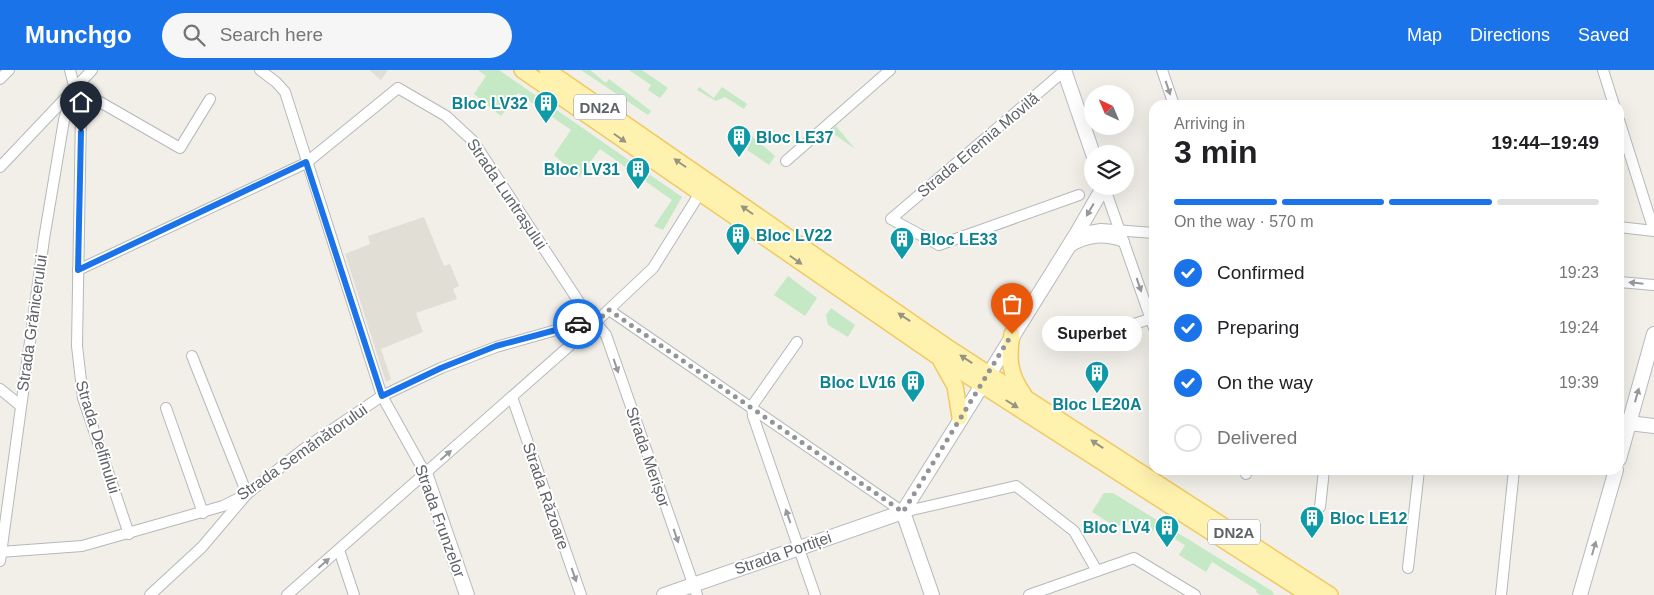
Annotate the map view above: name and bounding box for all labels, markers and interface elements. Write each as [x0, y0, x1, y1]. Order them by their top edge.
search box [162, 13, 512, 58]
text: Munchgo [25, 21, 132, 48]
icon: search [180, 21, 208, 49]
text: Search here [220, 24, 323, 45]
text: Map [1407, 25, 1442, 45]
text: Directions [1470, 25, 1550, 45]
text: Saved [1578, 25, 1629, 45]
one-way arrow [1165, 80, 1172, 95]
pin [60, 81, 102, 132]
north arrow [1084, 85, 1134, 135]
map controls [1084, 85, 1134, 195]
icon: home [67, 88, 95, 116]
street label: Strada Eremia Movilă [914, 89, 1042, 201]
building icon: Bloc LV32 [533, 90, 559, 124]
road number: DN2A [574, 94, 626, 120]
place label: Bloc LV32 [452, 95, 528, 112]
text: Arriving in [1174, 115, 1245, 132]
building icon: Bloc LE37 [726, 124, 752, 158]
place label: Bloc LE37 [756, 129, 833, 146]
text: 19:44–19:49 [1491, 132, 1599, 153]
one-way arrow [613, 133, 626, 143]
text: 3 min [1174, 134, 1258, 170]
street label: Strada Luntrașului [464, 135, 550, 253]
button: layers [1084, 145, 1134, 195]
building icon: Bloc LV31 [625, 156, 651, 190]
one-way arrow [673, 158, 686, 168]
place label: Bloc LV31 [544, 161, 620, 178]
one-way arrow [1086, 203, 1095, 216]
one-way arrow [741, 205, 754, 215]
text: On the way · 570 m [1174, 213, 1314, 230]
building icon: Bloc LV22 [725, 222, 751, 256]
building icon: Bloc LE33 [889, 226, 915, 260]
place label: Bloc LV22 [756, 227, 832, 244]
place label: Bloc LE33 [920, 231, 997, 248]
street label: Strada Grănicerului [14, 254, 50, 392]
one-way arrow [789, 255, 803, 265]
icon: check [1174, 259, 1202, 287]
text: Confirmed [1217, 262, 1305, 283]
text: 19:23 [1559, 264, 1599, 281]
one-way arrow [1136, 278, 1143, 293]
one-way arrow [1628, 279, 1644, 287]
pin [991, 283, 1033, 334]
icon: bag [998, 290, 1026, 318]
courier [553, 299, 603, 349]
icon: car [564, 310, 592, 338]
one-way arrow [897, 312, 910, 322]
icon: check [1174, 314, 1202, 342]
callout: Superbet [1042, 316, 1142, 352]
text: Preparing [1217, 317, 1299, 338]
text: 19:24 [1559, 319, 1599, 336]
text: Superbet [1057, 325, 1127, 342]
one-way arrow [959, 354, 973, 364]
one-way arrow [612, 359, 620, 374]
building icon: Bloc LE20A [1084, 360, 1110, 394]
building icon: Bloc LV16 [900, 369, 926, 403]
icon: check [1174, 369, 1202, 397]
text: On the way [1217, 372, 1313, 393]
place label: Bloc LV16 [820, 374, 896, 391]
text: 19:39 [1559, 374, 1599, 391]
street label: Strada Delfinului [73, 378, 123, 496]
one-way arrow [1633, 387, 1641, 402]
place label: Bloc LE20A [1053, 396, 1142, 413]
one-way arrow [1005, 399, 1018, 408]
street label: Strada Semănătorului [234, 401, 370, 503]
street label: Strada Merișor [623, 405, 673, 510]
text: Delivered [1217, 427, 1297, 448]
one-way arrow [1090, 439, 1103, 448]
street label: Strada Răzoare [520, 440, 572, 552]
one-way arrow [439, 449, 451, 461]
street label: Strada Frunzelor [412, 462, 469, 581]
building icon: Bloc LE12 [1299, 505, 1325, 539]
one-way arrow [784, 508, 792, 523]
place label: Bloc LE12 [1330, 510, 1407, 527]
building icon: Bloc LV4 [1154, 514, 1180, 548]
place label: Bloc LV4 [1083, 519, 1150, 536]
road number: DN2A [1208, 520, 1260, 544]
one-way arrow [673, 528, 680, 543]
street label: Strada Portiței [732, 528, 834, 578]
one-way arrow [1590, 540, 1598, 555]
one-way arrow [317, 557, 329, 569]
one-way arrow [570, 568, 578, 583]

